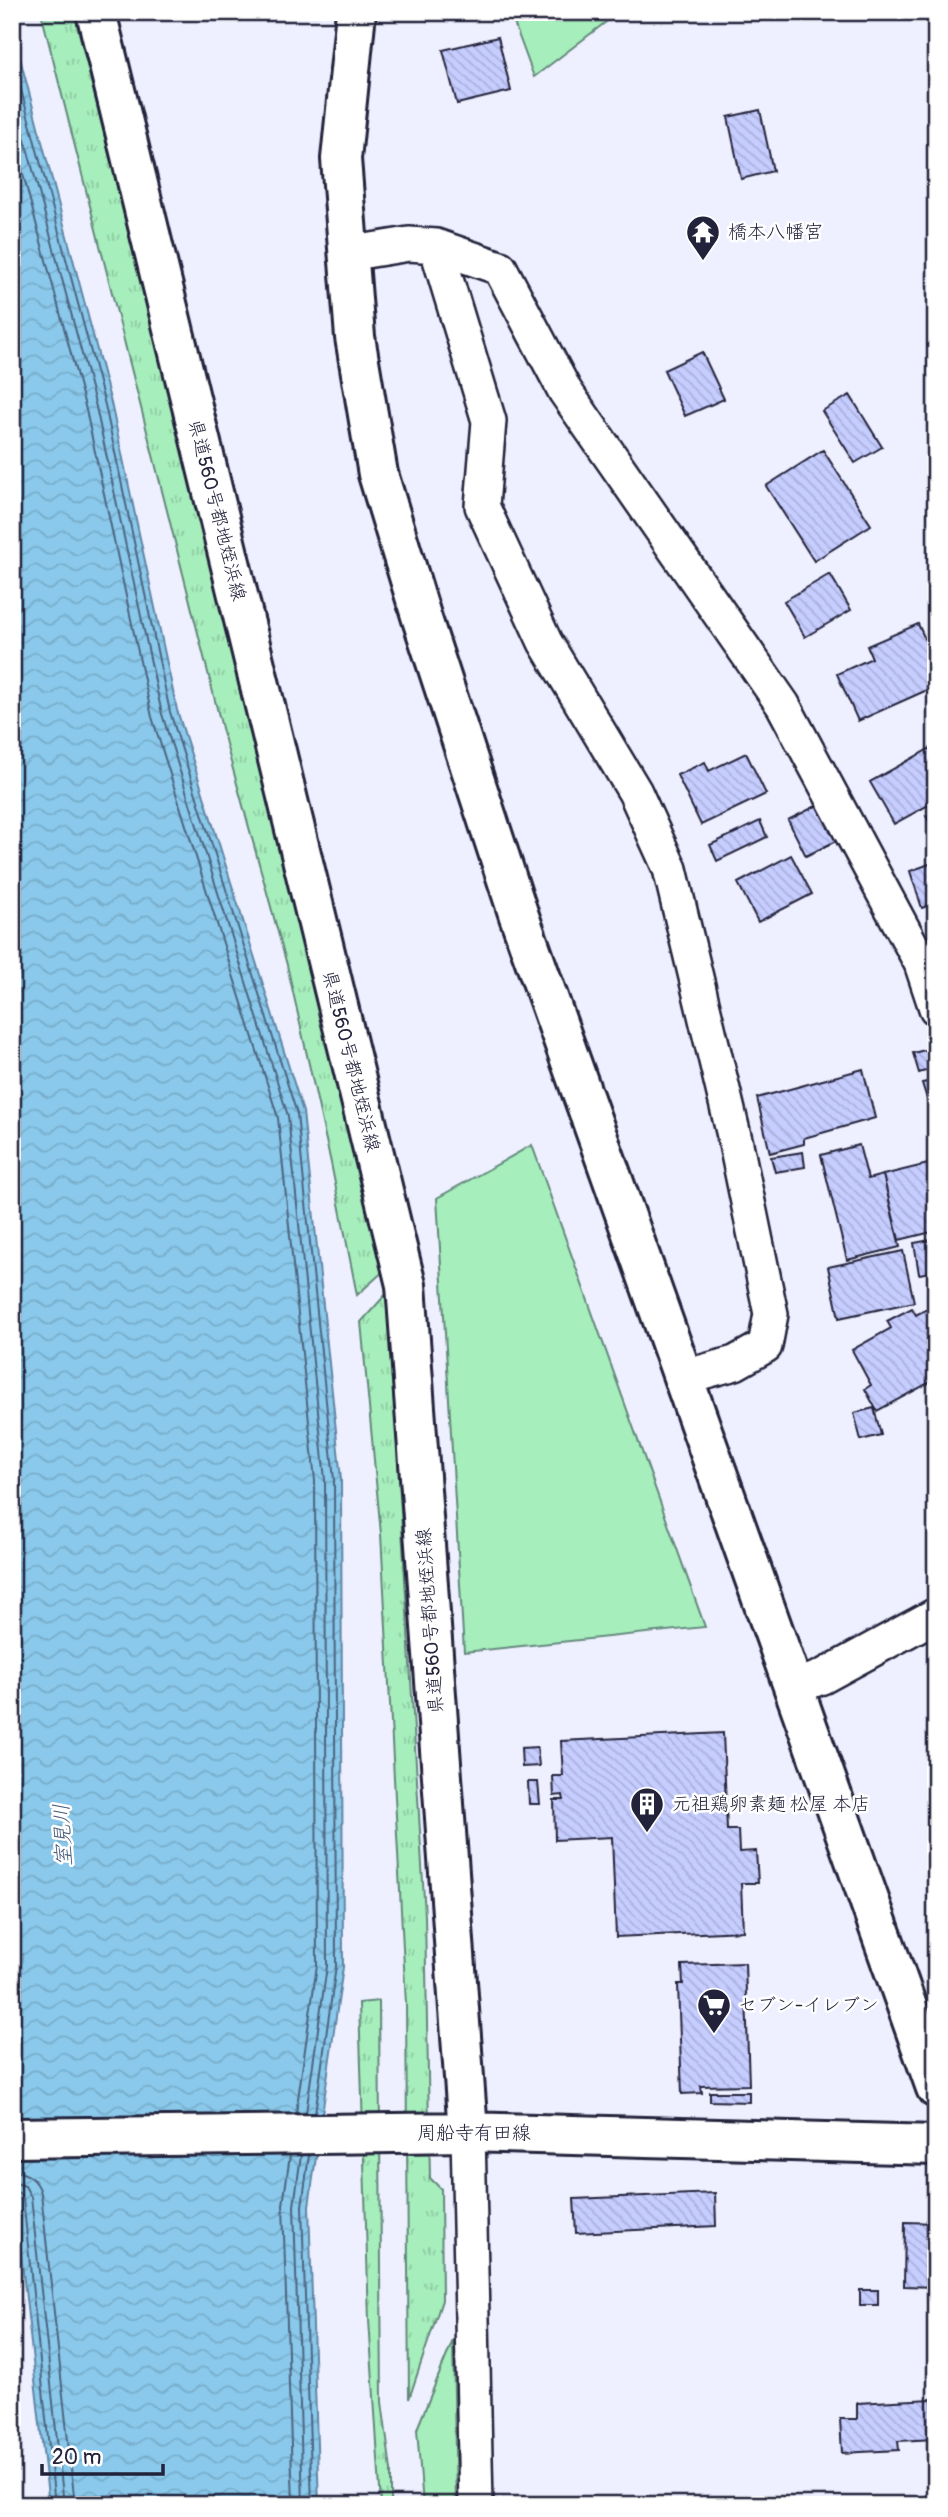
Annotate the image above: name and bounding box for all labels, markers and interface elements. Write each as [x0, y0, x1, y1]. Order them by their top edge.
temple icon: 橋本八幡宮 [684, 213, 722, 262]
place label: 橋本八幡宮 [728, 220, 823, 244]
street label: 県道560号都地姪浜線 [183, 417, 251, 603]
street label: 県道560号都地姪浜線 [317, 968, 385, 1154]
street label: 県道560号都地姪浜線 [412, 1527, 448, 1715]
building icon: 元祖鶏卵素麺 松屋 本店 [628, 1785, 666, 1834]
place label: 元祖鶏卵素麺 松屋 本店 [672, 1792, 870, 1816]
water label: 室見川 [48, 1803, 78, 1867]
supermarket icon: セブン-イレブン [695, 1986, 733, 2035]
place label: セブン-イレブン [738, 1993, 879, 2017]
street label: 周船寺有田線 [417, 2121, 531, 2145]
scale bar [42, 2433, 163, 2477]
text: 20 m [52, 2444, 101, 2471]

